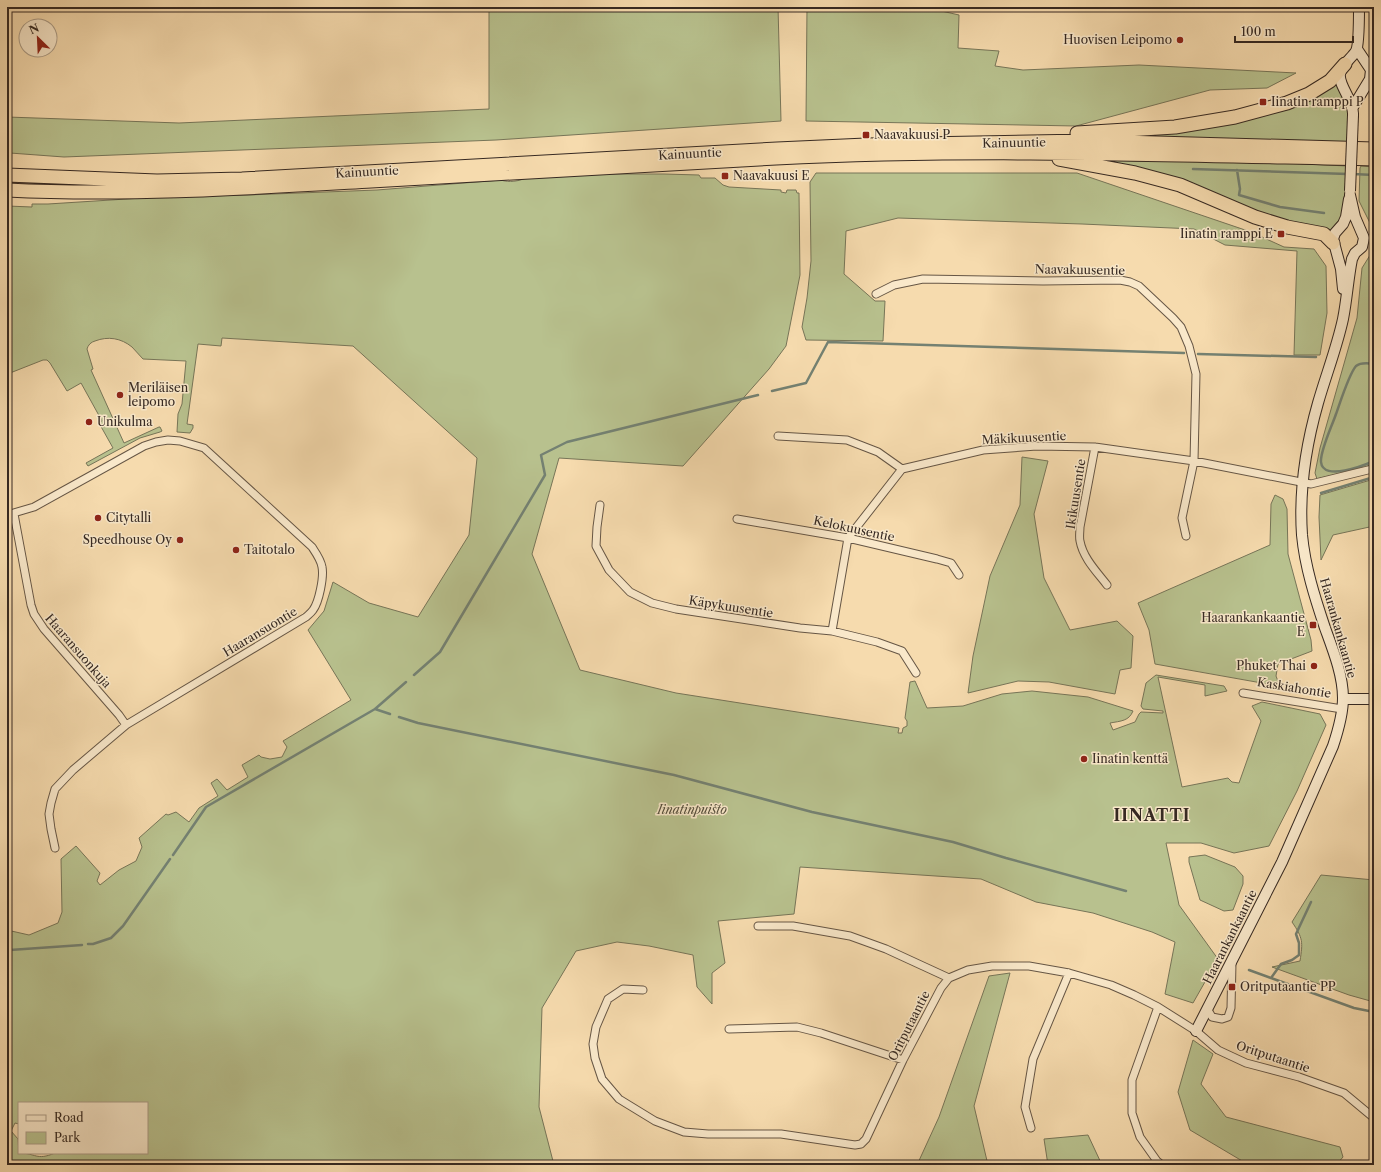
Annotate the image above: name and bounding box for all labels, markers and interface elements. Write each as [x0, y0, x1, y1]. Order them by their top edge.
north arrow [18, 18, 58, 58]
scale bar [1235, 18, 1353, 44]
text: N [27, 20, 42, 37]
text: 100 m [1241, 24, 1276, 39]
place label: Huovisen Leipomo [1063, 32, 1172, 47]
marker: Huovisen Leipomo [1175, 35, 1185, 45]
place label: Iinatin ramppi P [1271, 94, 1364, 109]
marker: Iinatin ramppi P [1258, 97, 1268, 107]
place label: Naavakuusi P [874, 127, 950, 142]
marker: Naavakuusi P [861, 130, 871, 140]
street label: Kainuuntie [982, 134, 1046, 151]
street label: Kainuuntie [658, 144, 722, 163]
street label: Kainuuntie [335, 162, 399, 181]
place label: Naavakuusi E [733, 168, 810, 183]
marker: Naavakuusi E [720, 171, 730, 181]
place label: Iinatin ramppi E [1180, 226, 1273, 241]
marker: Iinatin ramppi E [1276, 229, 1286, 239]
street label: Naavakuusentie [1035, 261, 1126, 278]
place label: Meriläisen leipomo [128, 380, 189, 409]
marker: Meriläisen leipomo [115, 390, 125, 400]
place label: Unikulma [97, 414, 153, 429]
marker: Unikulma [84, 417, 94, 427]
street label: Mäkikuusentie [981, 428, 1067, 447]
street label: Ikikuusentie [1063, 457, 1089, 530]
place label: Citytalli [106, 510, 152, 525]
marker: Citytalli [93, 513, 103, 523]
street label: Kelokuusentie [812, 513, 896, 544]
place label: Speedhouse Oy [83, 532, 172, 547]
marker: Speedhouse Oy [175, 535, 185, 545]
place label: Taitotalo [244, 542, 295, 557]
marker: Taitotalo [231, 545, 241, 555]
street label: Haarankankaantie [1317, 576, 1360, 680]
street label: Käpykuusentie [688, 592, 775, 621]
street label: Haaransuontie [220, 603, 300, 660]
place label: Haarankankaantie E [1201, 610, 1305, 639]
street label: Haaransuonkuja [42, 611, 115, 691]
marker: Haarankankaantie E [1308, 620, 1318, 630]
place label: Phuket Thai [1236, 658, 1306, 673]
marker: Phuket Thai [1309, 661, 1319, 671]
street label: Kaskiahontie [1256, 674, 1332, 701]
place label: Iinatin kenttä [1092, 751, 1169, 766]
marker: Iinatin kenttä [1079, 754, 1089, 764]
park label: Iinatinpuisto [656, 802, 727, 817]
district label: IINATTI [1114, 805, 1190, 825]
street label: Haarankankaantie [1199, 887, 1260, 986]
place label: Oritputaantie PP [1240, 979, 1336, 994]
marker: Oritputaantie PP [1227, 982, 1237, 992]
street label: Oritputaantie [884, 988, 933, 1063]
street label: Oritputaantie [1234, 1038, 1312, 1076]
legend [18, 1102, 148, 1154]
text: Road [54, 1110, 84, 1125]
text: Park [54, 1130, 81, 1145]

